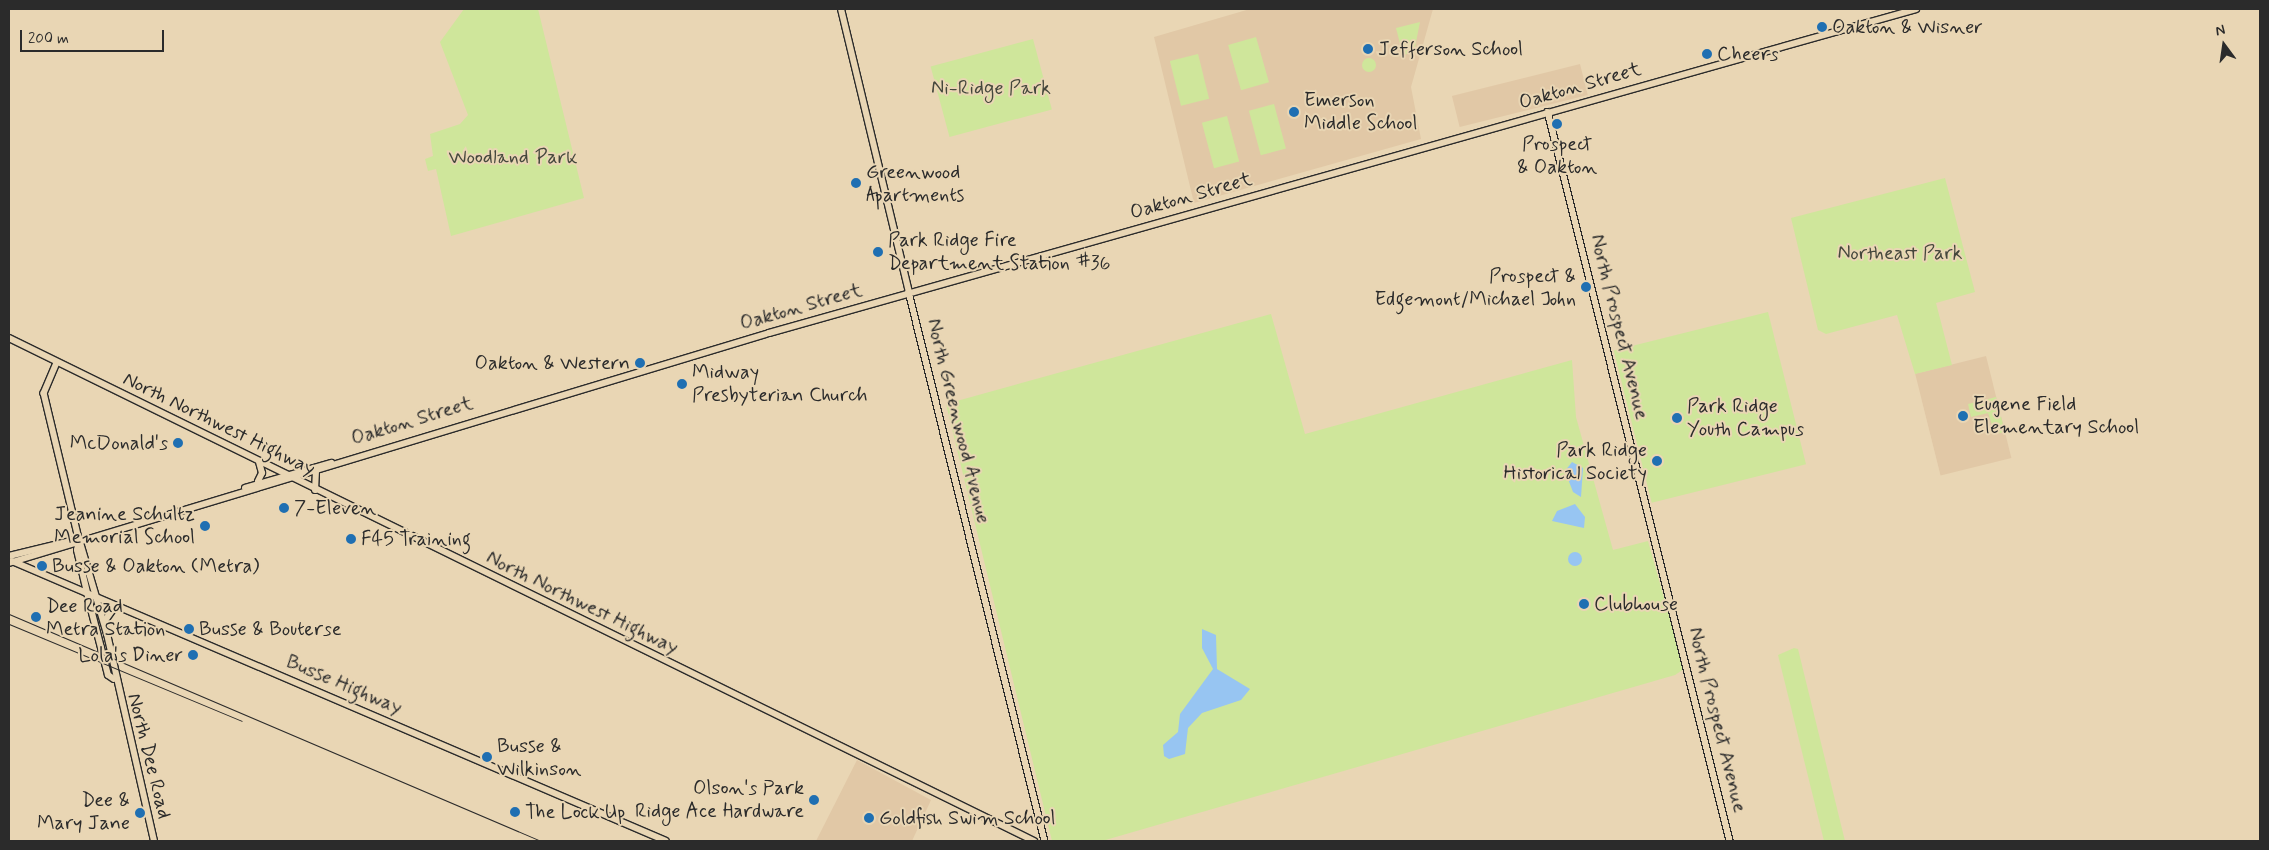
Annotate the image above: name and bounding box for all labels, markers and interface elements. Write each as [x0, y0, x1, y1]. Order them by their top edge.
place label: Oakton & Wisner [1832, 15, 1983, 39]
scale bar [22, 20, 166, 52]
north arrow [2199, 20, 2249, 70]
marker: Oakton & Wisner [1816, 21, 1828, 33]
text: N [2214, 21, 2227, 40]
text: 200 m [28, 29, 69, 49]
place label: Jefferson School [1378, 37, 1523, 61]
place label: Cheers [1717, 42, 1779, 66]
marker: Jefferson School [1362, 43, 1374, 55]
marker: Cheers [1701, 48, 1713, 60]
street label: Oakton Street [1516, 57, 1644, 115]
park label: Ni-Ridge Park [932, 76, 1050, 100]
place label: Emerson Middle School [1304, 88, 1418, 135]
marker: Emerson Middle School [1288, 106, 1300, 118]
marker: Prospect & Oakton [1551, 118, 1563, 130]
place label: Prospect & Oakton [1517, 132, 1597, 179]
park label: Woodland Park [450, 145, 576, 169]
place label: Greenwood Apartments [866, 160, 964, 207]
street label: Oakton Street [1127, 167, 1255, 225]
marker: Greenwood Apartments [850, 177, 862, 189]
place label: Park Ridge Fire Department Station #36 [888, 228, 1109, 275]
street label: North Prospect Avenue [1584, 232, 1654, 422]
park label: Northeast Park [1837, 241, 1963, 265]
marker: Park Ridge Fire Department Station #36 [872, 246, 884, 258]
place label: Prospect & Edgemont/Michael John [1365, 264, 1576, 311]
street label: Oakton Street [737, 278, 865, 336]
marker: Prospect & Edgemont/Michael John [1580, 281, 1592, 293]
street label: North Greenwood Avenue [920, 314, 996, 528]
place label: Oakton & Western [475, 351, 630, 375]
marker: Oakton & Western [634, 357, 646, 369]
place label: Midway Presbyterian Church [692, 360, 872, 407]
street label: North Northwest Highway [119, 367, 319, 481]
marker: Midway Presbyterian Church [676, 378, 688, 390]
street label: Oakton Street [348, 391, 476, 451]
place label: Eugene Field Elementary School [1973, 392, 2139, 439]
place label: Park Ridge Youth Campus [1687, 394, 1804, 441]
marker: Eugene Field Elementary School [1957, 410, 1969, 422]
marker: Park Ridge Youth Campus [1671, 412, 1683, 424]
place label: McDonald's [70, 431, 168, 455]
marker: McDonald's [172, 437, 184, 449]
place label: Park Ridge Historical Society [1504, 438, 1647, 485]
marker: Park Ridge Historical Society [1651, 455, 1663, 467]
place label: 7-Eleven [294, 496, 376, 520]
place label: Jeanine Schultz Memorial School [53, 502, 195, 549]
marker: 7-Eleven [278, 502, 290, 514]
marker: Jeanine Schultz Memorial School [199, 520, 211, 532]
place label: F45 Training [361, 527, 471, 551]
marker: F45 Training [345, 533, 357, 545]
street label: North Northwest Highway [482, 546, 682, 660]
place label: Busse & Oakton (Metra) [52, 554, 259, 578]
marker: Busse & Oakton (Metra) [36, 560, 48, 572]
place label: Clubhouse [1594, 592, 1678, 616]
place label: Dee Road Metra Station [46, 594, 164, 641]
marker: Clubhouse [1578, 598, 1590, 610]
marker: Dee Road Metra Station [30, 611, 42, 623]
place label: Busse & Bouterse [199, 617, 342, 641]
marker: Busse & Bouterse [183, 623, 195, 635]
street label: North Prospect Avenue [1682, 625, 1752, 815]
place label: Lola's Diner [81, 643, 183, 667]
marker: Lola's Diner [187, 649, 199, 661]
street label: Busse Highway [283, 650, 405, 720]
street label: North Dee Road [122, 691, 176, 821]
place label: Busse & Wilkinson [497, 734, 582, 781]
marker: Busse & Wilkinson [481, 751, 493, 763]
place label: Olson's Park Ridge Ace Hardware [636, 776, 804, 823]
place label: Dee & Mary Jane [37, 789, 130, 836]
marker: Olson's Park Ridge Ace Hardware [808, 794, 820, 806]
place label: The Lock Up [525, 800, 627, 824]
marker: The Lock Up [509, 806, 521, 818]
place label: Goldfish Swim School [879, 806, 1056, 830]
marker: Dee & Mary Jane [134, 807, 146, 819]
marker: Goldfish Swim School [863, 812, 875, 824]

